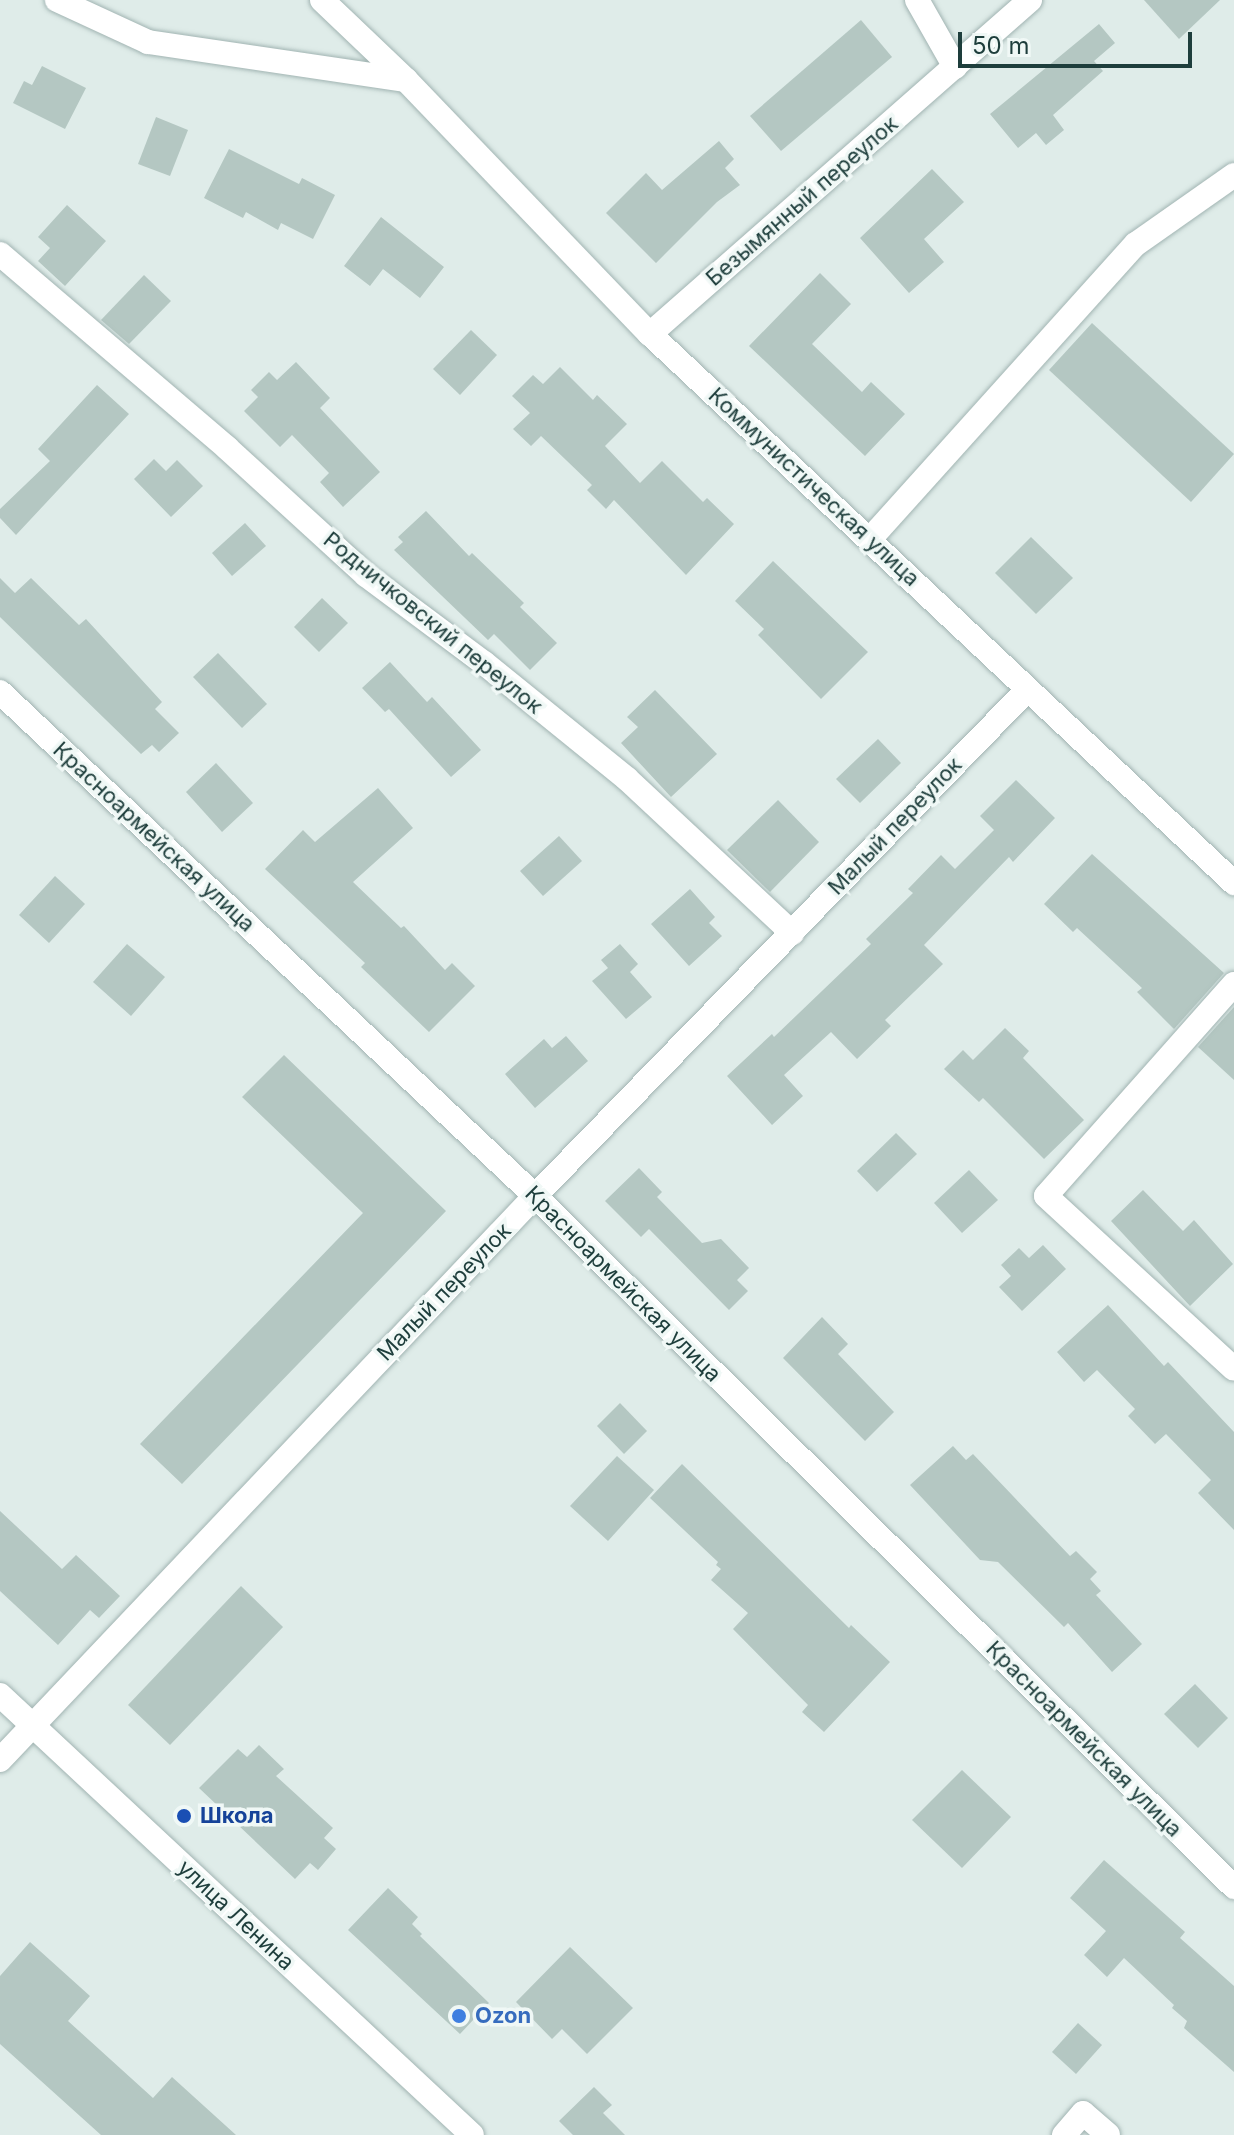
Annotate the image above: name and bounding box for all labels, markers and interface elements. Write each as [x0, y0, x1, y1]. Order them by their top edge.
scale bar [962, 16, 1196, 66]
text: 50 m [972, 31, 1030, 60]
street label: Безымянный переулок [701, 111, 903, 291]
street label: Коммунистическая улица [703, 382, 925, 592]
street label: Родничковский переулок [318, 526, 548, 720]
street label: Красноармейская улица [48, 737, 260, 937]
street label: Малый переулок [823, 752, 967, 900]
street label: Красноармейская улица [520, 1181, 726, 1387]
street label: Малый переулок [372, 1218, 516, 1366]
street label: Красноармейская улица [981, 1636, 1187, 1842]
place label: Школа [200, 1803, 274, 1829]
marker: Школа [175, 1807, 193, 1825]
street label: улица Ленина [172, 1854, 300, 1976]
place label: Ozon [475, 2003, 531, 2029]
marker: Ozon [450, 2007, 468, 2025]

